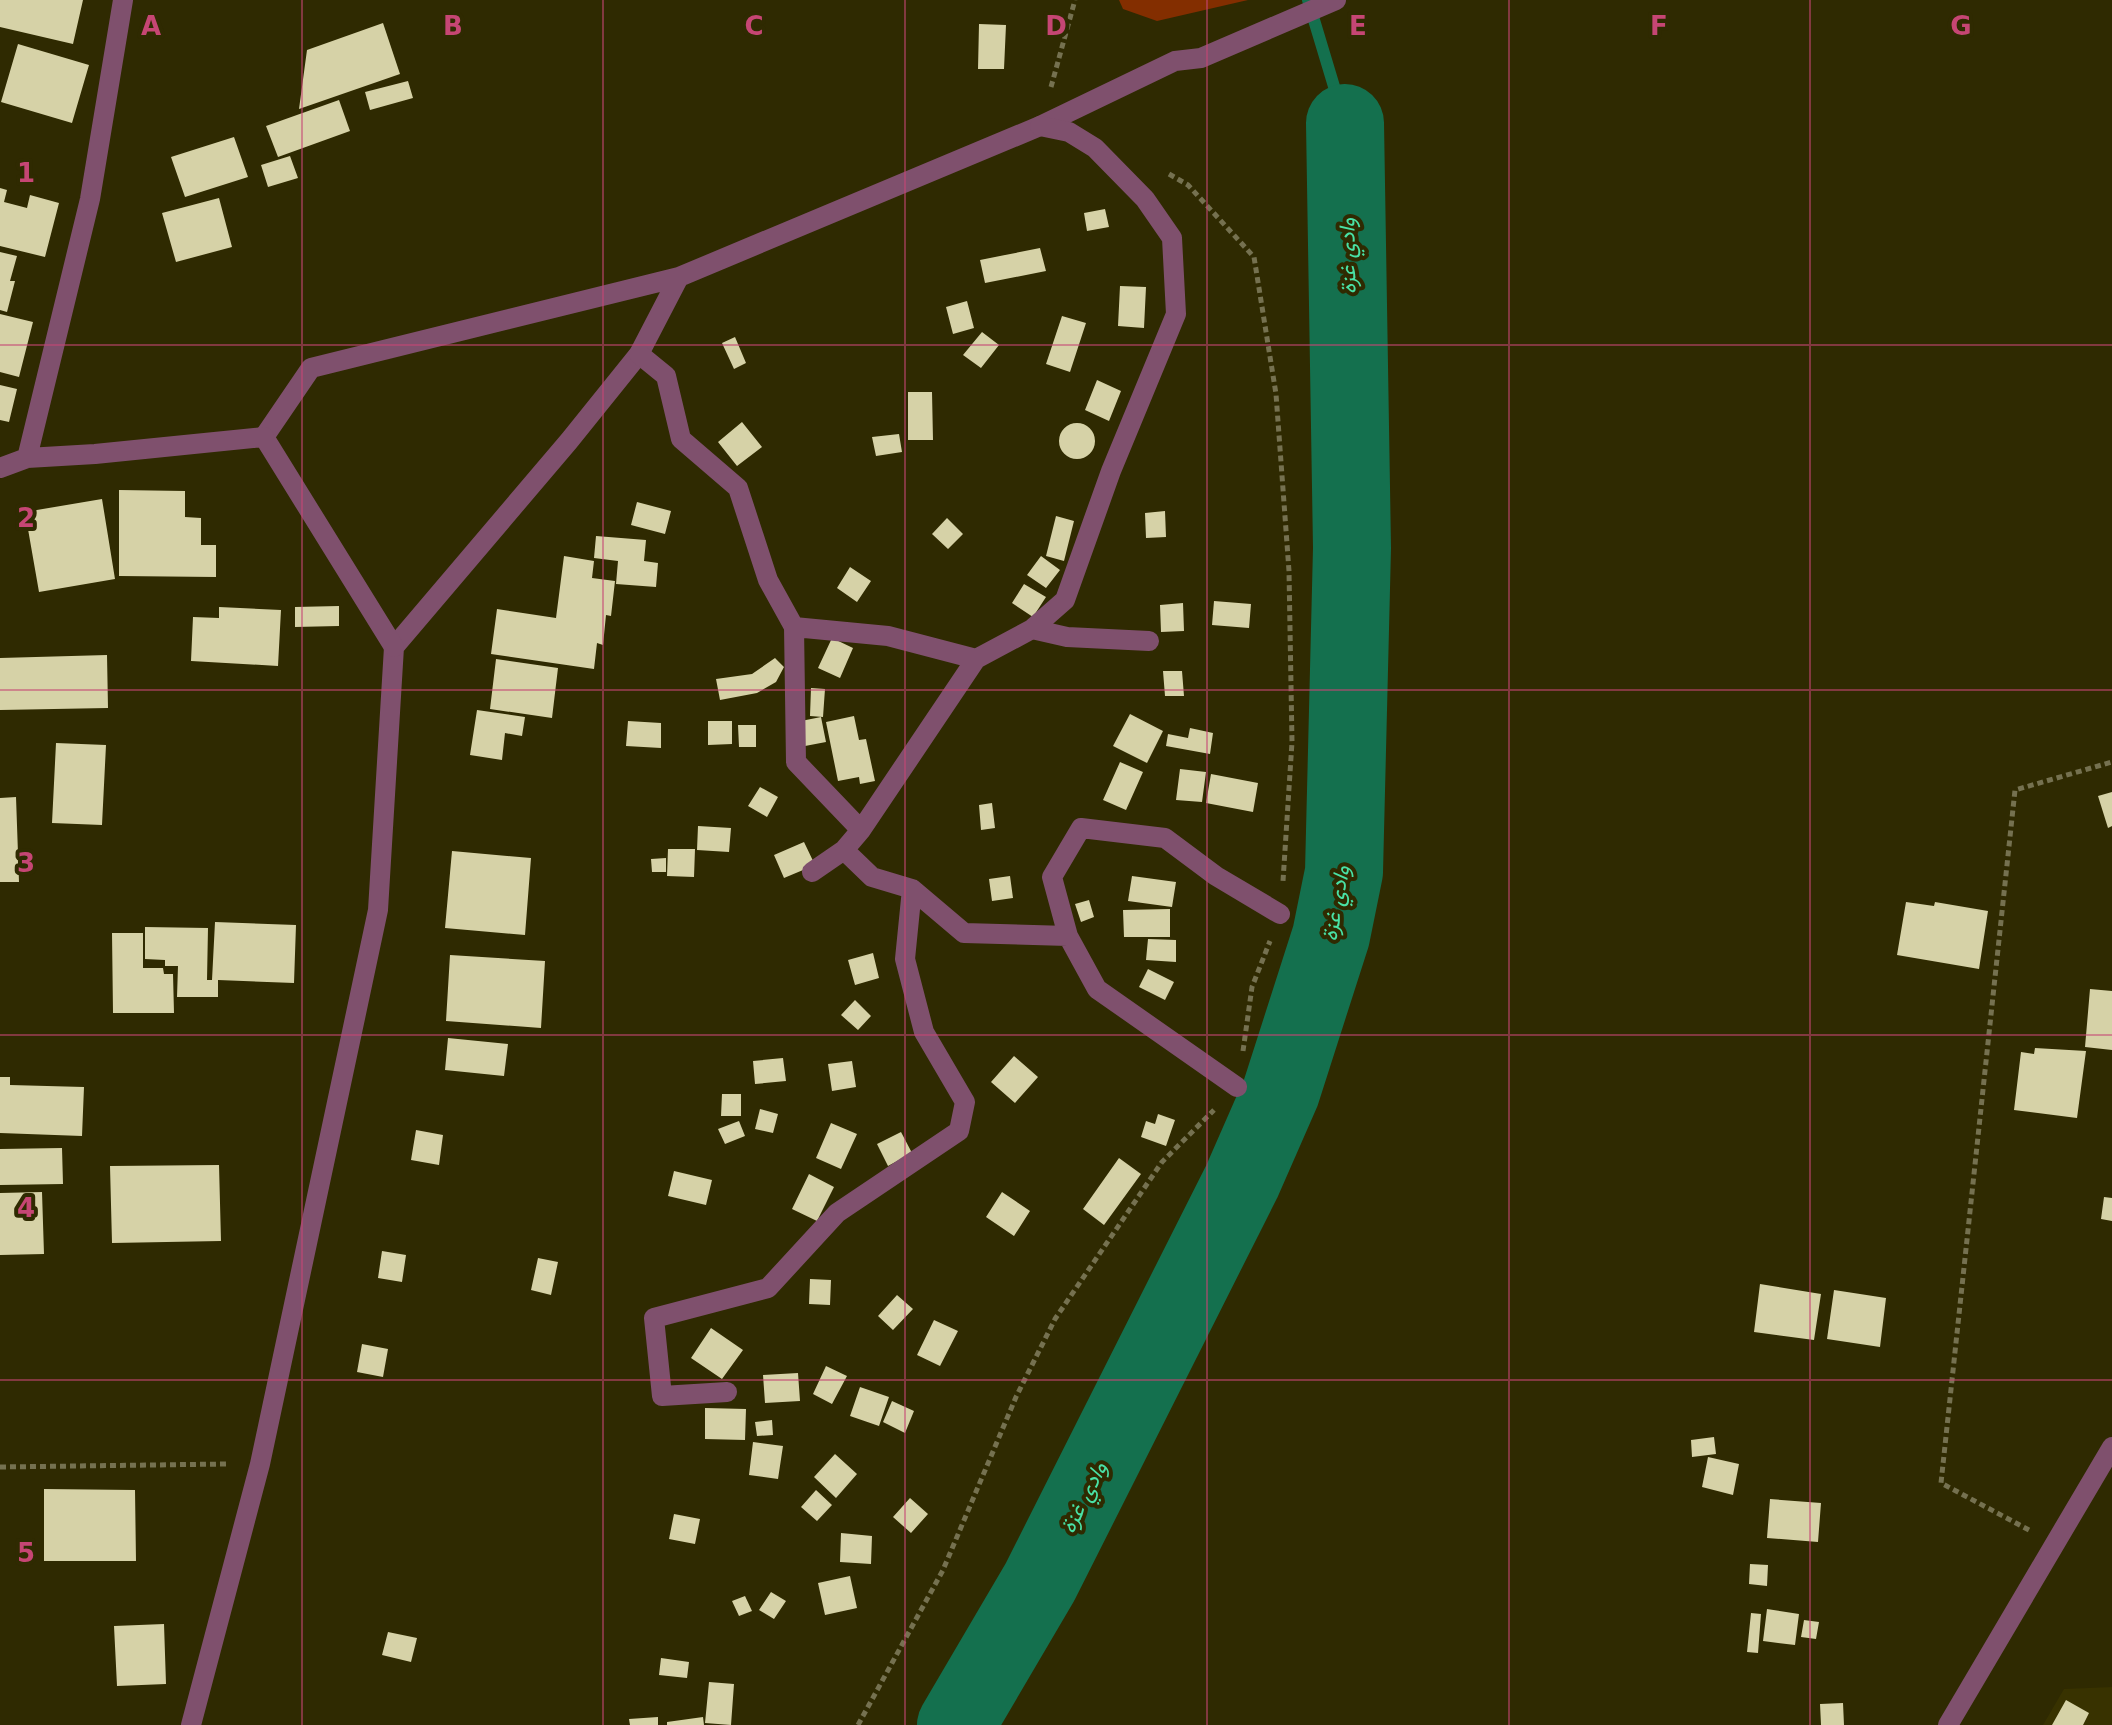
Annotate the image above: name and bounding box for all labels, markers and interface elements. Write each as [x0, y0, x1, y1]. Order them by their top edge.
text: A [141, 11, 161, 41]
text: B [443, 11, 463, 41]
text: C [744, 11, 764, 41]
text: D [1045, 11, 1067, 41]
text: E [1349, 11, 1367, 41]
text: F [1650, 11, 1668, 41]
text: G [1950, 11, 1972, 41]
text: 1 [17, 158, 35, 188]
water label: وادي غزة [1334, 217, 1366, 294]
text: 2 [17, 503, 35, 533]
text: 3 [17, 848, 35, 878]
water label: وادي غزة [1317, 863, 1359, 944]
text: 4 [17, 1193, 35, 1223]
water label: وادي غزة [1055, 1457, 1116, 1539]
text: 5 [17, 1538, 35, 1568]

